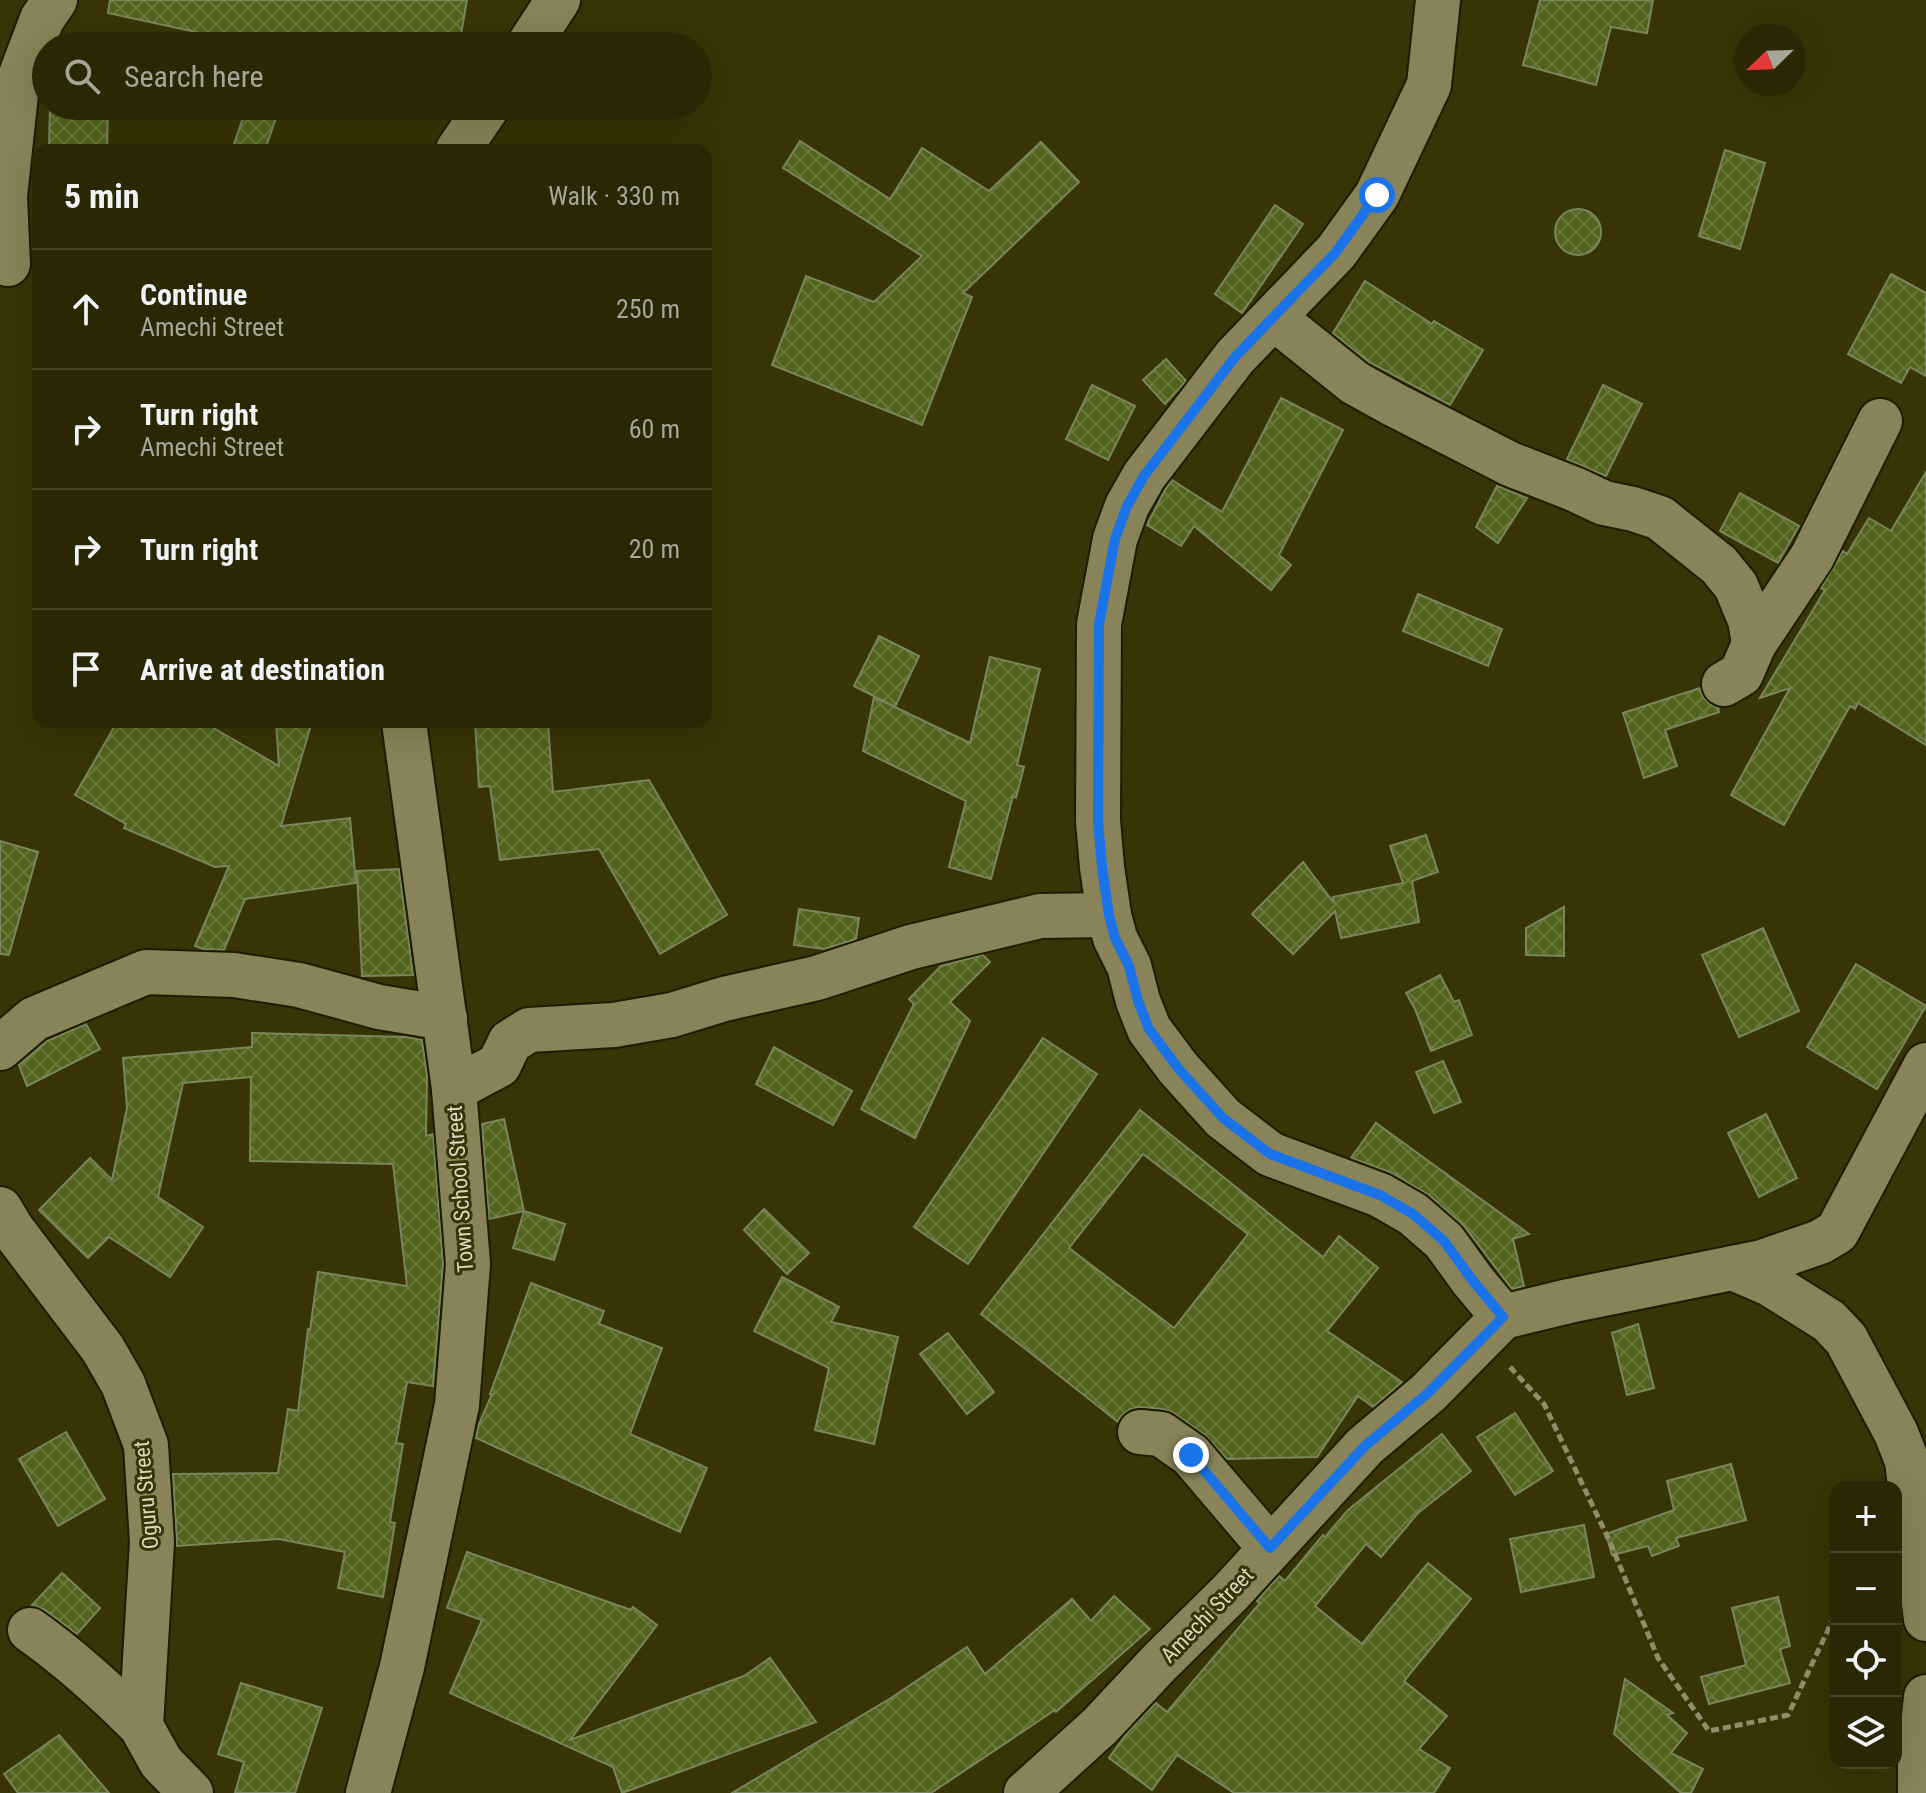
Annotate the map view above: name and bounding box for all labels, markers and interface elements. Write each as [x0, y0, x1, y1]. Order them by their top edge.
north arrow [1734, 24, 1806, 96]
search box [32, 32, 712, 120]
icon: search [60, 54, 104, 98]
text: Search here [124, 59, 264, 94]
text: 5 min [64, 176, 140, 216]
route start [1359, 177, 1395, 213]
text: Walk · 330 m [548, 181, 680, 211]
text: Continue [140, 277, 247, 312]
icon: ahead [64, 287, 108, 331]
text: 250 m [616, 294, 680, 324]
text: Amechi Street [140, 312, 284, 342]
text: Turn right [140, 397, 258, 432]
icon: right [64, 407, 108, 451]
text: 60 m [629, 414, 680, 444]
text: Amechi Street [140, 432, 284, 462]
icon: right [64, 527, 108, 571]
text: Turn right [140, 532, 258, 567]
text: 20 m [629, 534, 680, 564]
icon: arrive [64, 647, 108, 691]
text: Arrive at destination [140, 652, 385, 687]
street label: Town School Street [442, 1105, 478, 1273]
route end [1173, 1437, 1209, 1473]
street label: Oguru Street [129, 1440, 163, 1550]
map controls [1830, 1481, 1902, 1769]
button: + [1830, 1481, 1902, 1553]
button: − [1830, 1553, 1902, 1625]
street label: Amechi Street [1156, 1562, 1258, 1668]
button: locate [1830, 1625, 1902, 1697]
button: layers [1830, 1697, 1902, 1769]

